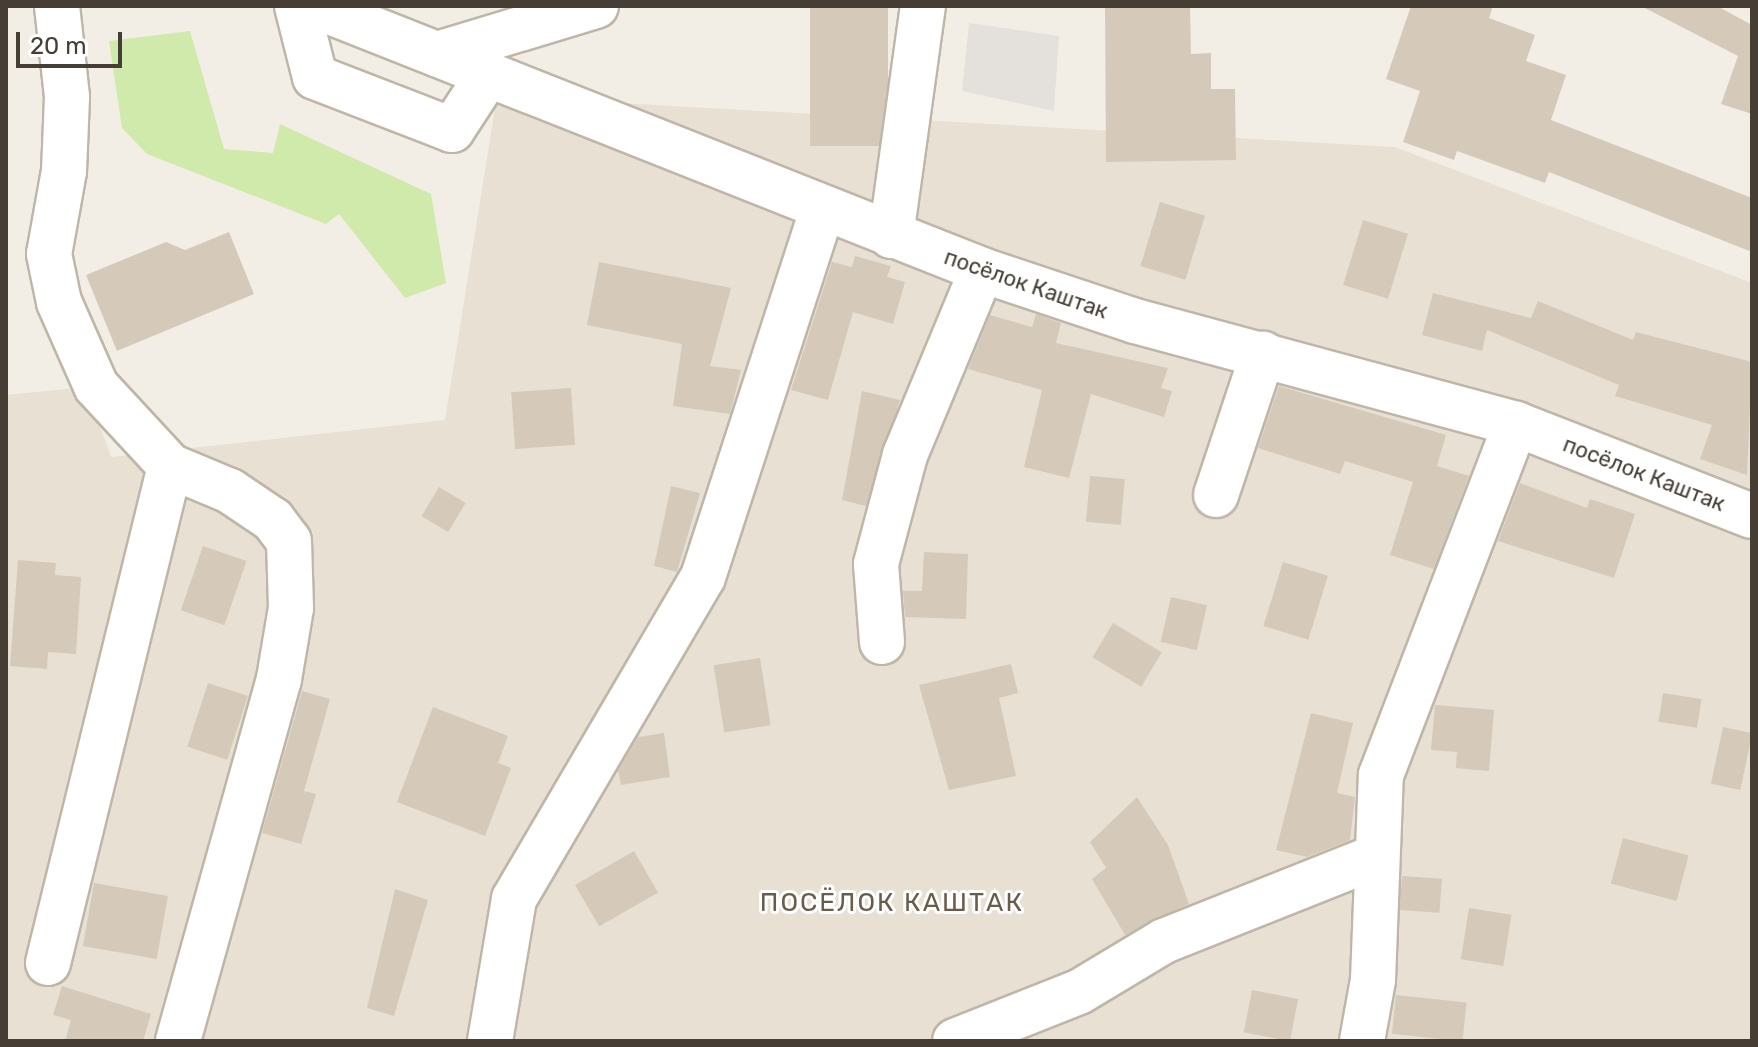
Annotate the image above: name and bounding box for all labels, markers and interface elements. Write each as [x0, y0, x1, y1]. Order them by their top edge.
scale bar [20, 16, 126, 66]
text: 20 m [30, 32, 87, 60]
street label: посёлок Каштак [941, 244, 1111, 324]
street label: посёлок Каштак [1559, 431, 1729, 517]
district label: ПОСЁЛОК КАШТАК [760, 887, 1024, 919]

